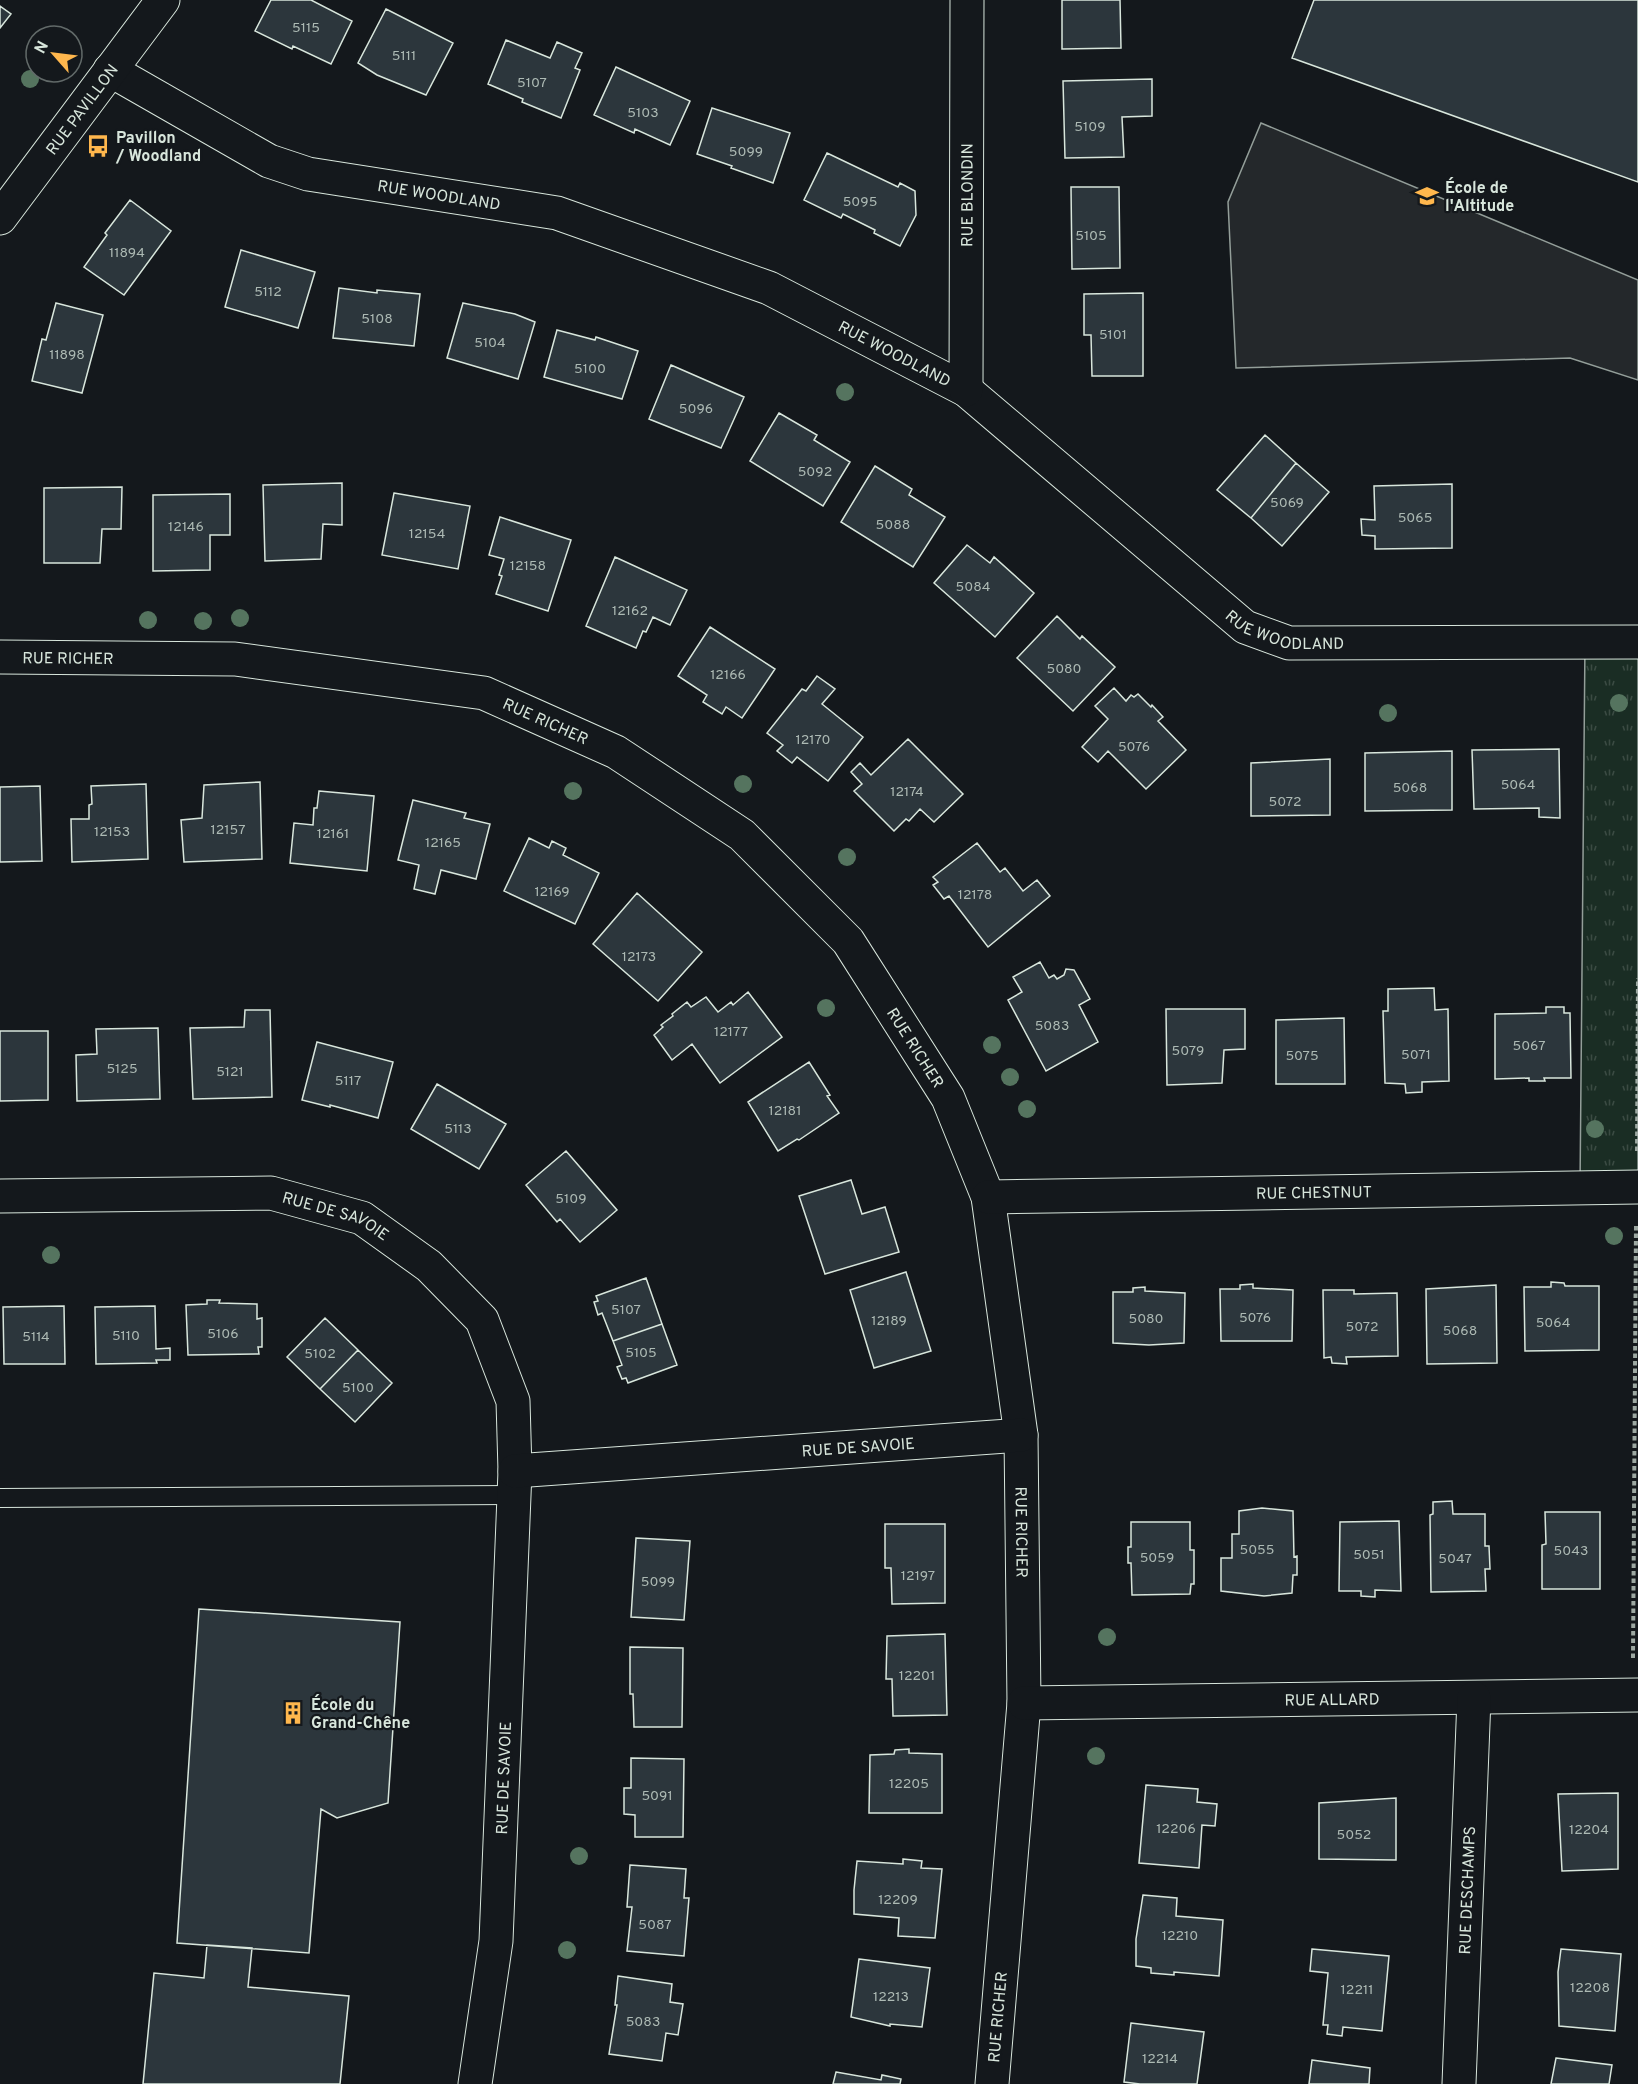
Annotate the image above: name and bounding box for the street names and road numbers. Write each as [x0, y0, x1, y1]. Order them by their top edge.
street label: RUE PAVILLON [43, 61, 124, 160]
street label: RUE BLONDIN [958, 143, 979, 247]
street label: RUE WOODLAND [376, 177, 502, 216]
street label: RUE WOODLAND [834, 318, 954, 392]
street label: RUE WOODLAND [1220, 607, 1344, 655]
street label: RUE RICHER [22, 649, 114, 670]
street label: RUE RICHER [499, 695, 591, 750]
street label: RUE RICHER [881, 1005, 947, 1093]
street label: RUE CHESTNUT [1256, 1183, 1372, 1205]
street label: RUE DE SAVOIE [280, 1189, 392, 1246]
street label: RUE DE SAVOIE [801, 1435, 916, 1463]
street label: RUE RICHER [1010, 1486, 1031, 1578]
street label: RUE ALLARD [1284, 1690, 1380, 1712]
street label: RUE DE SAVOIE [493, 1721, 517, 1835]
street label: RUE DESCHAMPS [1456, 1826, 1481, 1955]
street label: RUE RICHER [985, 1971, 1013, 2064]

